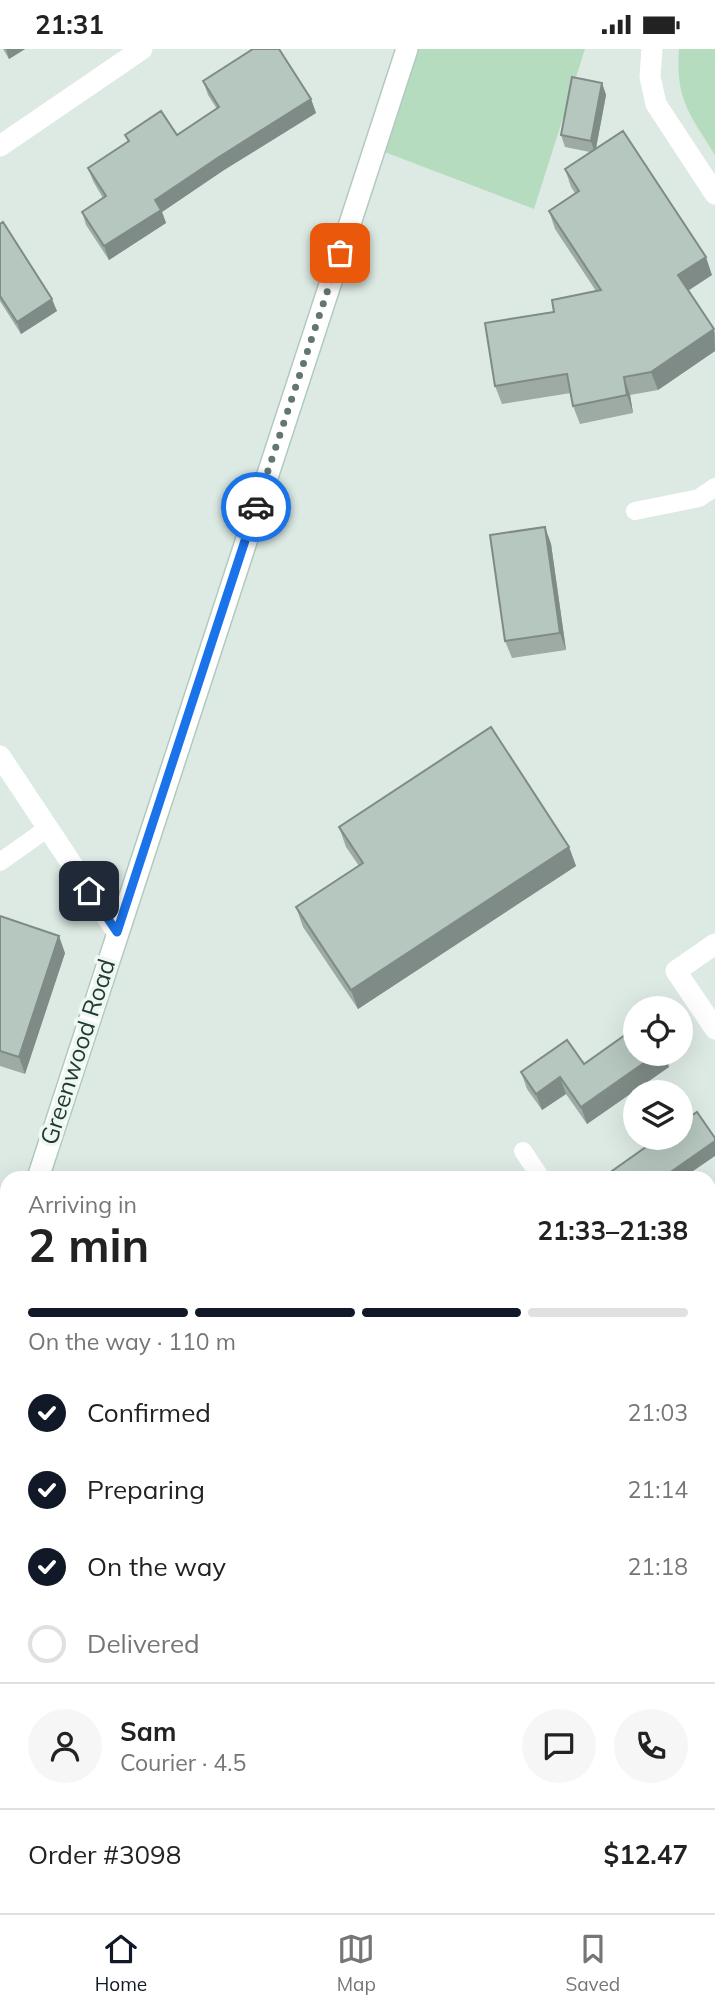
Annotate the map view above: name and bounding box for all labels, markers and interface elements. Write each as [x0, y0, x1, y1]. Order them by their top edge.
text: 21:31 [35, 8, 104, 41]
pin [310, 223, 370, 283]
icon: bag [321, 234, 359, 272]
courier [221, 472, 291, 542]
icon: car [237, 488, 275, 526]
pin [59, 861, 119, 921]
icon: home [70, 872, 108, 910]
street label: Greenwood Road [33, 955, 121, 1148]
map controls [623, 996, 693, 1150]
button: locate [623, 996, 693, 1066]
button: layers [623, 1080, 693, 1150]
text: Arriving in [28, 1190, 137, 1219]
text: 21:33–21:38 [537, 1214, 688, 1247]
text: 2 min [28, 1216, 149, 1274]
text: On the way · 110 m [28, 1327, 236, 1356]
icon: check [28, 1394, 66, 1432]
text: Confirmed [87, 1396, 211, 1429]
text: 21:03 [628, 1398, 688, 1427]
icon: check [28, 1471, 66, 1509]
text: Preparing [87, 1473, 205, 1506]
text: 21:14 [628, 1475, 688, 1504]
icon: check [28, 1548, 66, 1586]
text: On the way [87, 1550, 226, 1583]
text: 21:18 [628, 1552, 688, 1581]
text: Delivered [87, 1627, 200, 1660]
button: person [28, 1709, 102, 1783]
button: chat [522, 1709, 596, 1783]
button: phone [614, 1709, 688, 1783]
text: Sam [120, 1715, 176, 1748]
text: Courier · 4.5 [120, 1748, 246, 1777]
text: Order #3098 [28, 1838, 181, 1871]
text: $12.47 [604, 1838, 688, 1871]
tab: Home [95, 1930, 147, 1996]
tab: Map [337, 1930, 376, 1996]
tab: Saved [565, 1930, 620, 1996]

